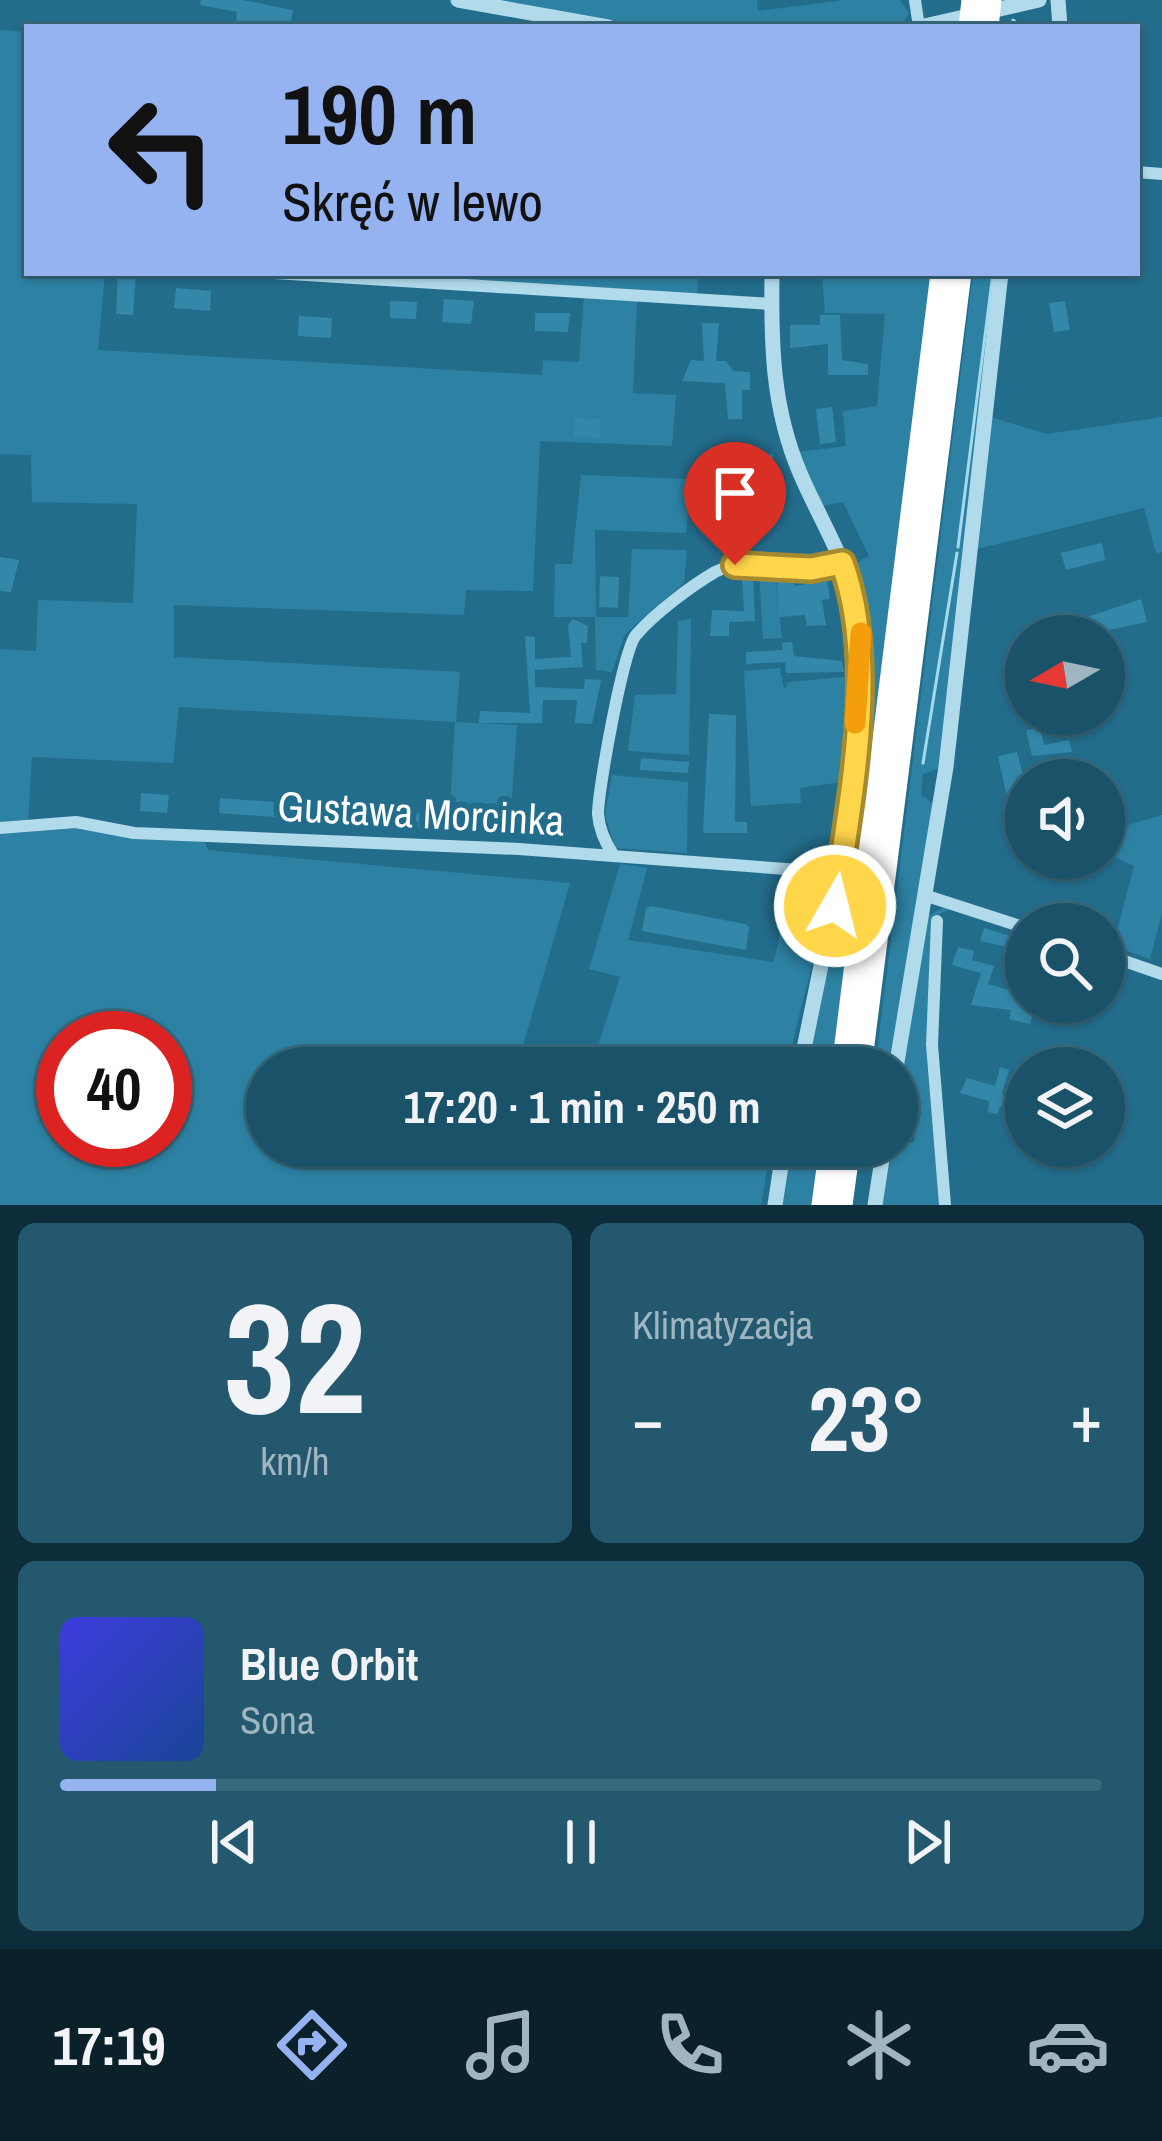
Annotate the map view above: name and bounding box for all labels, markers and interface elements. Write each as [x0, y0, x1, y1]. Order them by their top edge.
text: 190 m [282, 57, 477, 170]
icon: left [84, 72, 240, 228]
text: Skręć w lewo [282, 165, 543, 238]
pin [684, 442, 786, 565]
icon: arrive [702, 460, 768, 526]
north arrow [1005, 615, 1125, 735]
map controls [1005, 615, 1125, 1167]
button: sound [1005, 759, 1125, 879]
street label: Gustawa Morcinka [276, 778, 566, 848]
position arrow [772, 843, 898, 969]
button: search [1005, 903, 1125, 1023]
speed limit sign: 40 [36, 1011, 192, 1167]
button: layers [1005, 1047, 1125, 1167]
text: 17:20 · 1 min · 250 m [404, 1076, 760, 1137]
text: 32 [224, 1252, 366, 1462]
text: Klimatyzacja [632, 1299, 813, 1351]
text: 23° [808, 1358, 926, 1479]
text: − [632, 1374, 664, 1463]
text: + [1070, 1374, 1102, 1463]
text: km/h [260, 1435, 330, 1487]
text: Blue Orbit [240, 1633, 418, 1694]
text: Sona [240, 1694, 315, 1746]
icon: previous [201, 1809, 267, 1875]
icon: pause [548, 1809, 614, 1875]
icon: next [895, 1809, 961, 1875]
icon: directions [270, 2003, 354, 2087]
icon: music [459, 2003, 543, 2087]
icon: phone [648, 2003, 732, 2087]
icon: climate [837, 2003, 921, 2087]
icon: car [1026, 2003, 1110, 2087]
text: 17:19 [52, 2009, 166, 2082]

